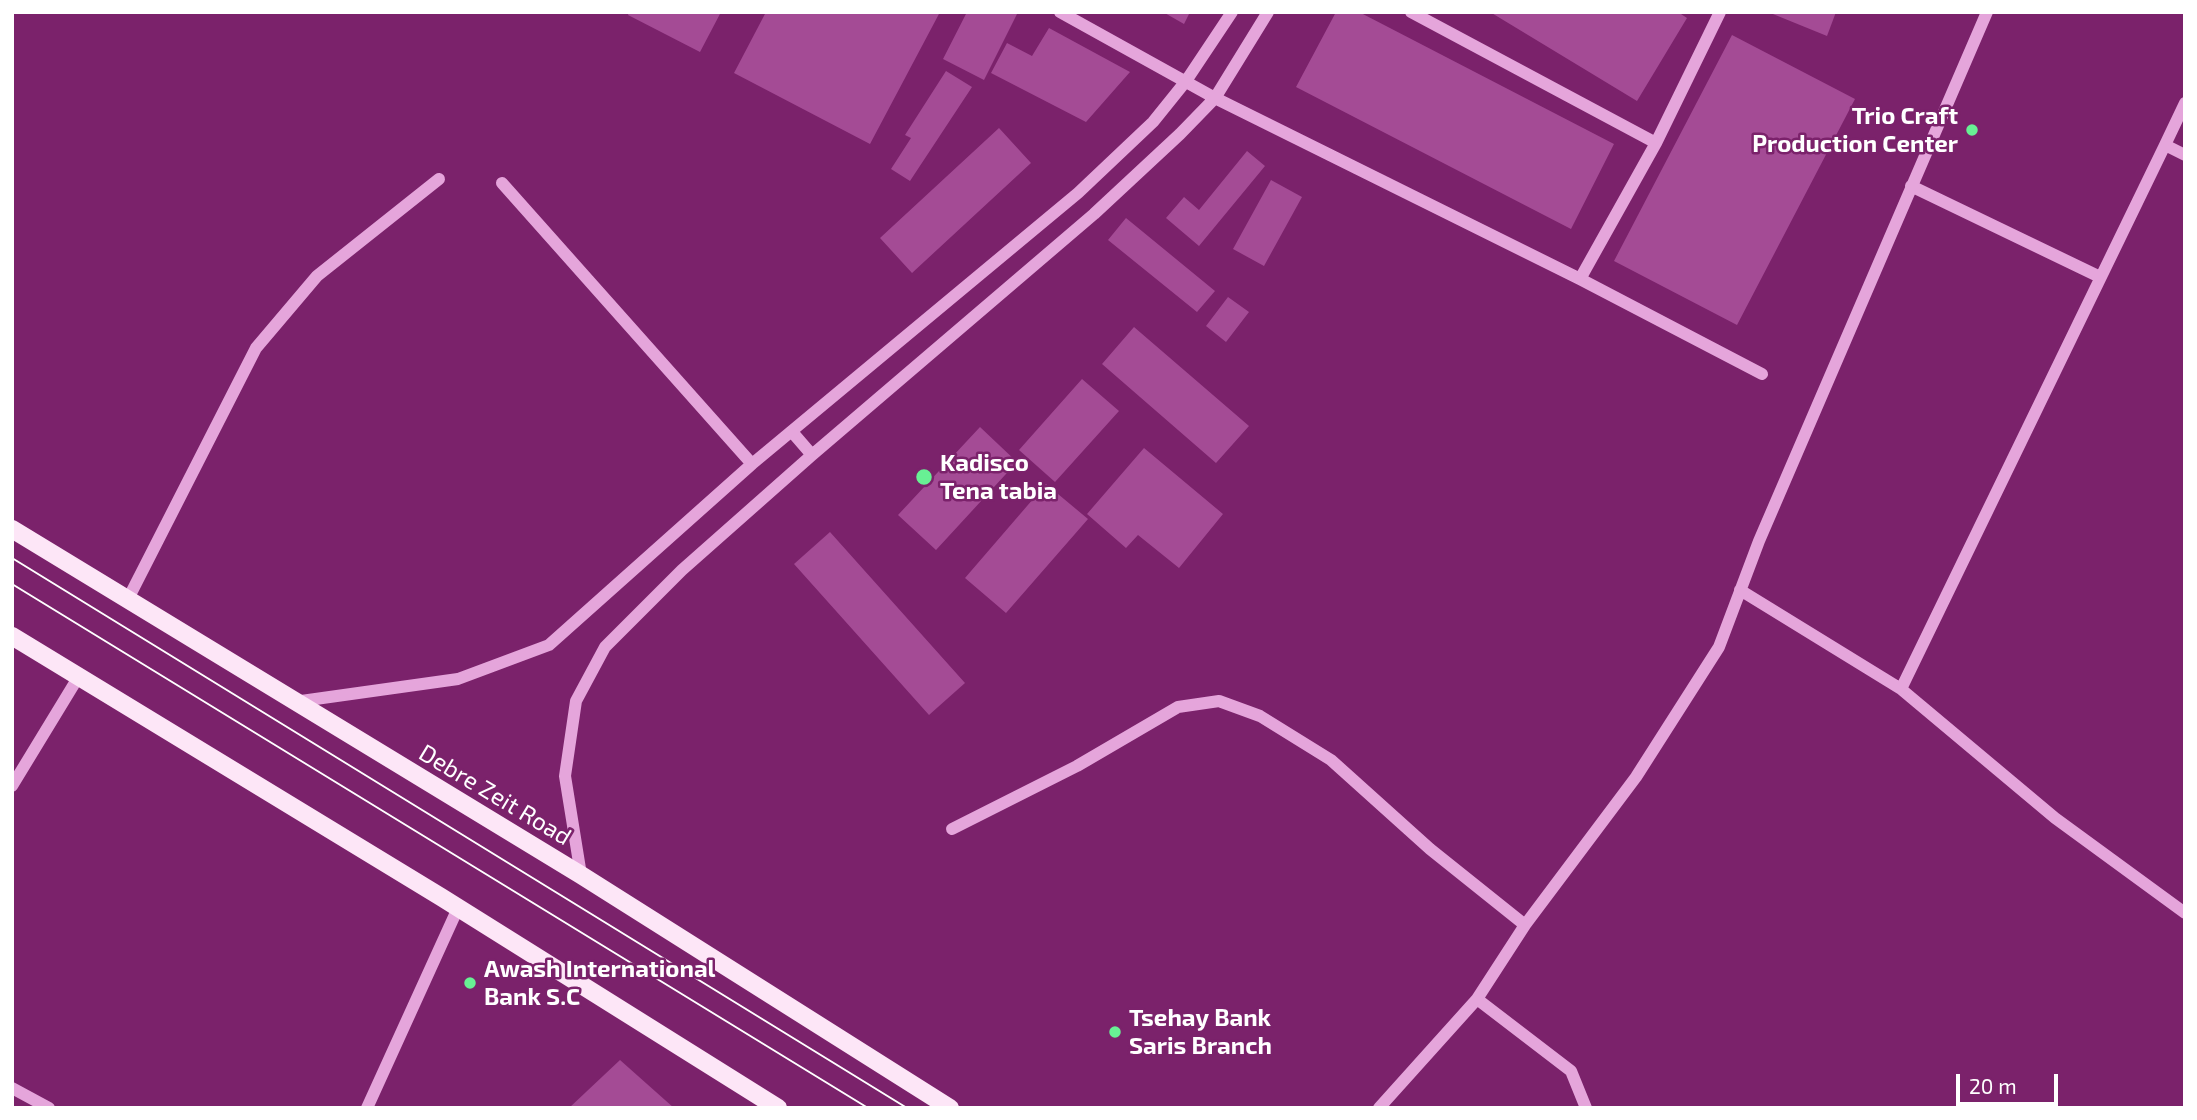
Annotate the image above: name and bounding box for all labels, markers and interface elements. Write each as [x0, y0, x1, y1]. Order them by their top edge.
place label: Trio Craft Production Center [1752, 102, 1958, 158]
marker: Trio Craft Production Center [1964, 122, 1980, 138]
place label: Kadisco Tena tabia [940, 449, 1057, 505]
marker: Kadisco Tena tabia [914, 467, 934, 487]
street label: Debre Zeit Road [414, 738, 576, 852]
place label: Awash International Bank S.C [484, 955, 715, 1011]
marker: Awash International Bank S.C [462, 975, 478, 991]
place label: Tsehay Bank Saris Branch [1129, 1004, 1272, 1060]
marker: Tsehay Bank Saris Branch [1107, 1024, 1123, 1040]
scale bar [1959, 1060, 2060, 1104]
text: 20 m [1969, 1073, 2017, 1098]

